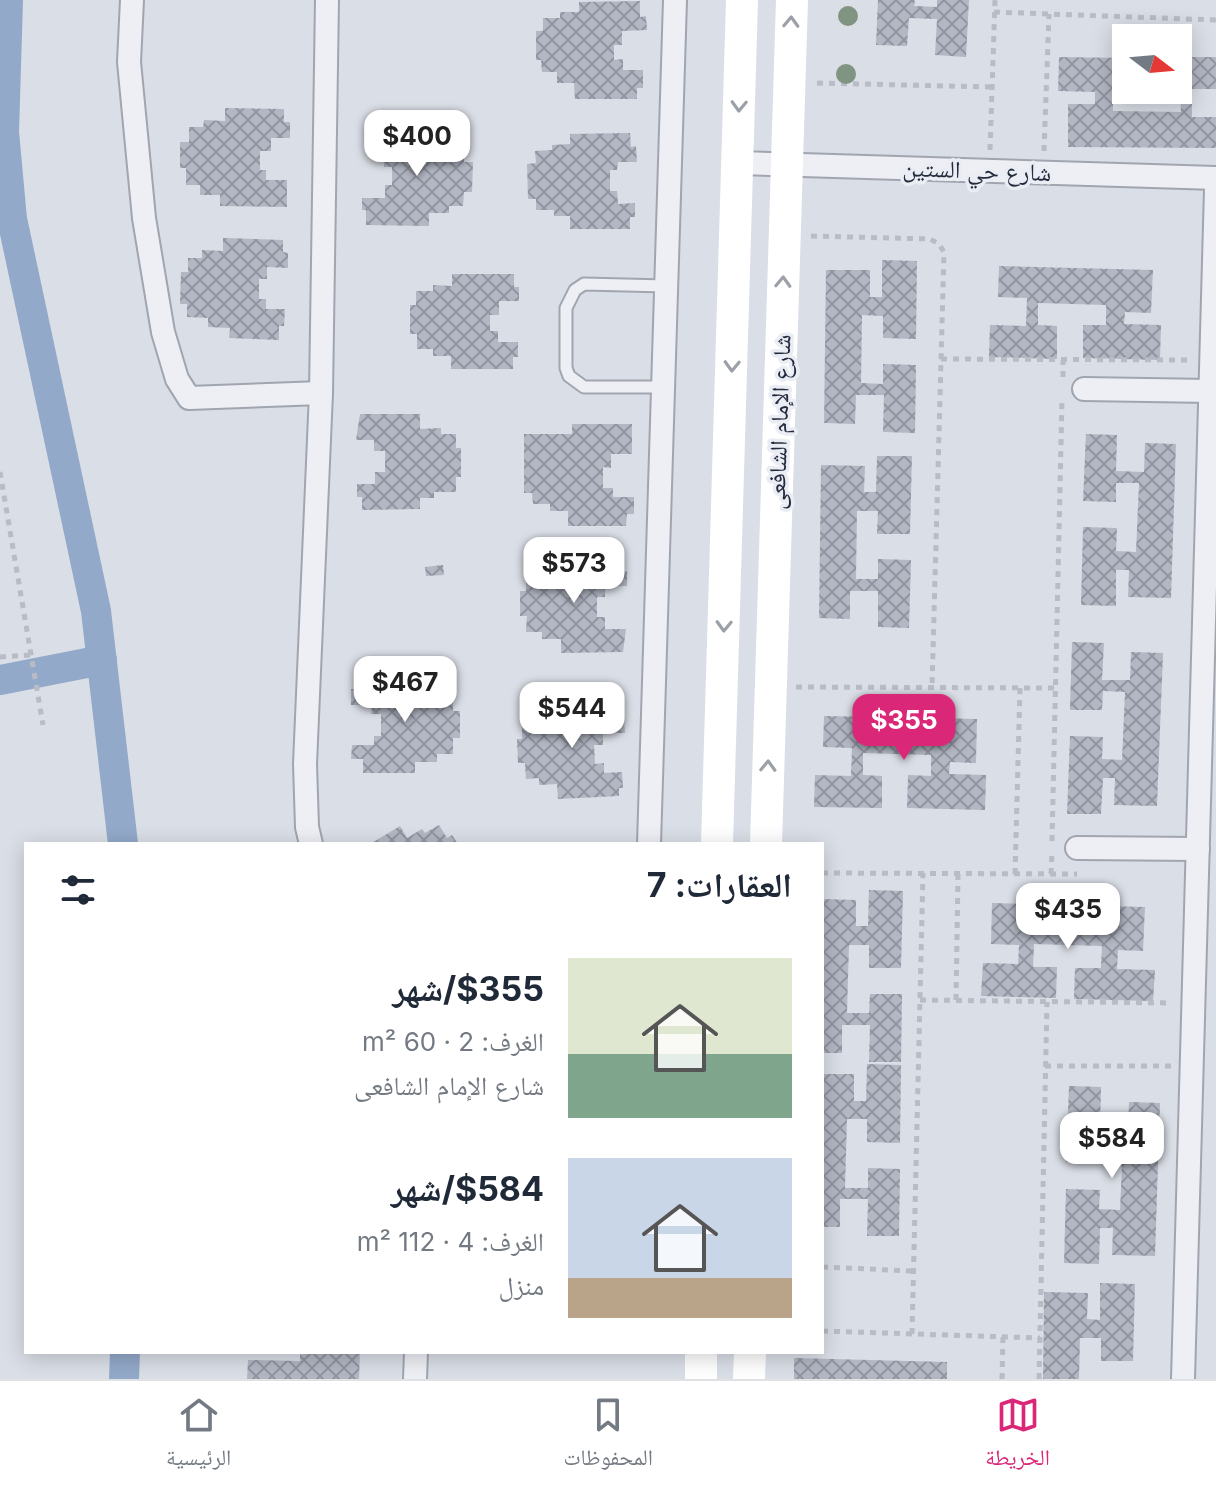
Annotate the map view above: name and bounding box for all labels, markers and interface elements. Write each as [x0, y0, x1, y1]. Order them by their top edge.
one-way arrow [783, 15, 800, 28]
north arrow [1112, 24, 1192, 104]
map controls [1112, 24, 1192, 104]
one-way arrow [731, 100, 748, 113]
pin: $400 [370, 110, 464, 178]
text: $400 [382, 120, 452, 151]
street label: شارع حي الستين [902, 153, 1052, 192]
one-way arrow [774, 275, 792, 288]
street label: شارع الإمام الشافعى [761, 334, 799, 510]
one-way arrow [723, 360, 740, 373]
pin: $573 [527, 537, 621, 605]
text: $573 [541, 547, 607, 578]
one-way arrow [715, 620, 733, 633]
pin: $467 [358, 656, 452, 724]
text: $467 [372, 666, 438, 697]
pin: $544 [525, 682, 619, 750]
text: $544 [538, 692, 606, 723]
pin: $355 [857, 694, 951, 762]
text: $355 [870, 704, 938, 735]
one-way arrow [760, 759, 777, 772]
text: العقارات: 7 [647, 864, 792, 905]
icon: filters [56, 868, 100, 912]
pin: $435 [1021, 883, 1115, 951]
text: $435 [1034, 893, 1102, 924]
text: $355/شهر [392, 968, 544, 1009]
icon: home [632, 990, 728, 1086]
text: الغرف: 2 · 60 m² [362, 1026, 544, 1057]
text: شارع الإمام الشافعى [354, 1070, 544, 1101]
pin: $584 [1065, 1112, 1159, 1180]
text: $584 [1078, 1122, 1146, 1153]
text: $584/شهر [391, 1168, 544, 1209]
icon: home [632, 1190, 728, 1286]
text: الغرف: 4 · 112 m² [357, 1226, 544, 1257]
text: منزل [499, 1270, 544, 1301]
tab: الرئيسية [166, 1393, 231, 1479]
tab: المحفوظات [563, 1393, 653, 1479]
tab: الخريطة [985, 1393, 1050, 1479]

